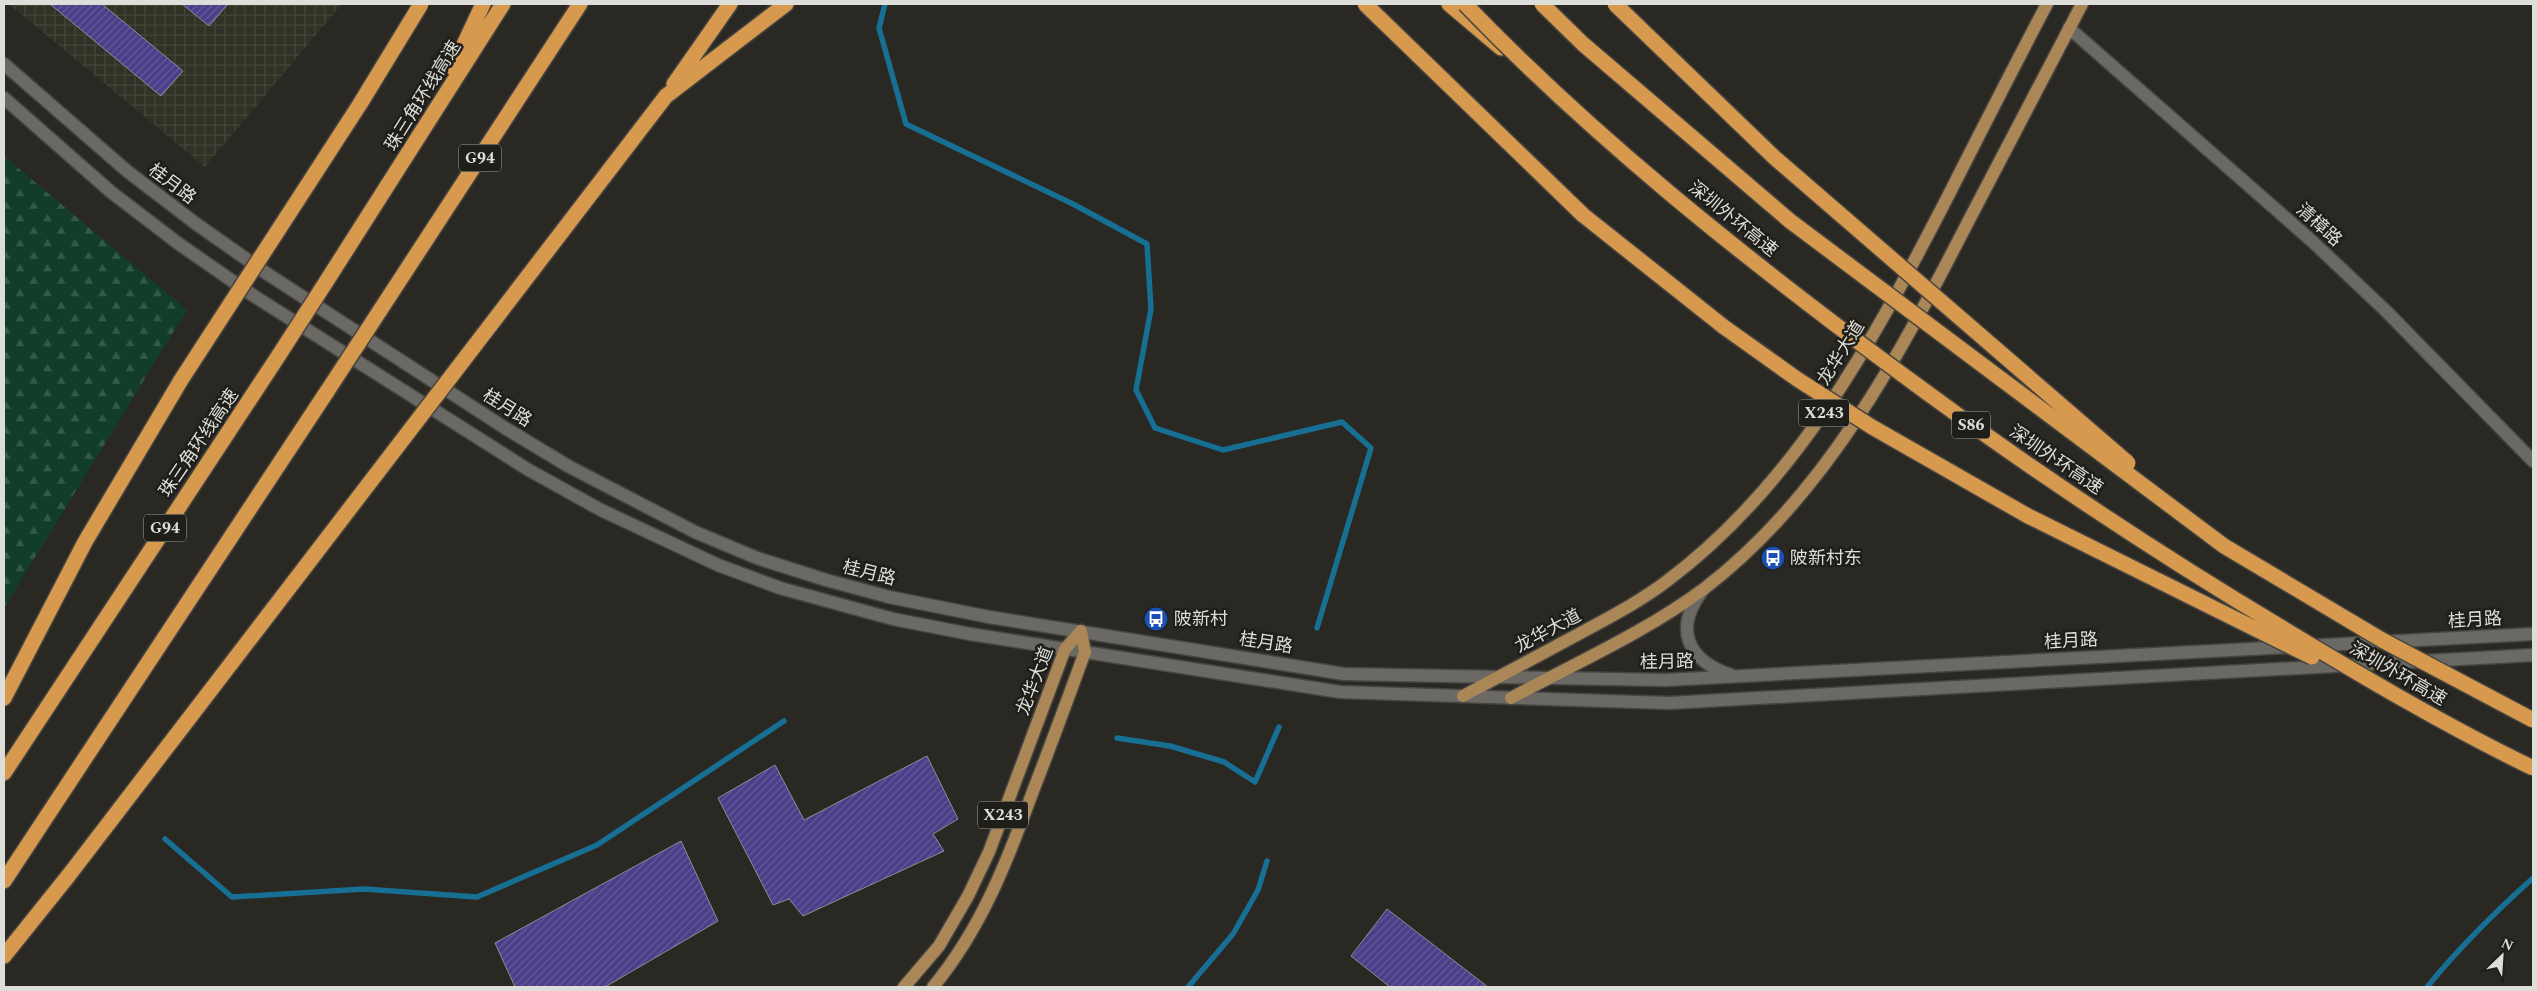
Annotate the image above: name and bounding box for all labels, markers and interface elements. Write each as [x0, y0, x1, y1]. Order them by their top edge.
street label: 珠三角环线高速 [378, 35, 468, 157]
road number: G94 [459, 144, 501, 172]
street label: 桂月路 [142, 157, 202, 211]
street label: 深圳外环高速 [1683, 175, 1783, 263]
street label: 清樟路 [2290, 197, 2348, 253]
street label: 龙华大道 [1810, 315, 1872, 391]
street label: 桂月路 [477, 382, 537, 434]
street label: 珠三角环线高速 [153, 383, 245, 503]
road number: X243 [1799, 399, 1849, 426]
road number: S86 [1952, 412, 1990, 438]
street label: 深圳外环高速 [2004, 419, 2108, 501]
road number: G94 [144, 514, 186, 542]
bus stop icon: 陂新村东 [1760, 545, 1786, 571]
place label: 陂新村东 [1790, 545, 1862, 572]
street label: 桂月路 [840, 553, 898, 593]
street label: 龙华大道 [1510, 602, 1586, 660]
street label: 桂月路 [2447, 605, 2503, 635]
bus stop icon: 陂新村 [1143, 606, 1169, 632]
place label: 陂新村 [1174, 606, 1228, 633]
street label: 桂月路 [1237, 625, 1295, 661]
street label: 桂月路 [2043, 626, 2099, 656]
street label: 深圳外环高速 [2344, 635, 2452, 713]
street label: 龙华大道 [1009, 643, 1061, 719]
street label: 桂月路 [1640, 648, 1694, 676]
road number: X243 [978, 802, 1028, 828]
north arrow [2477, 931, 2527, 981]
text: N [2498, 933, 2517, 957]

